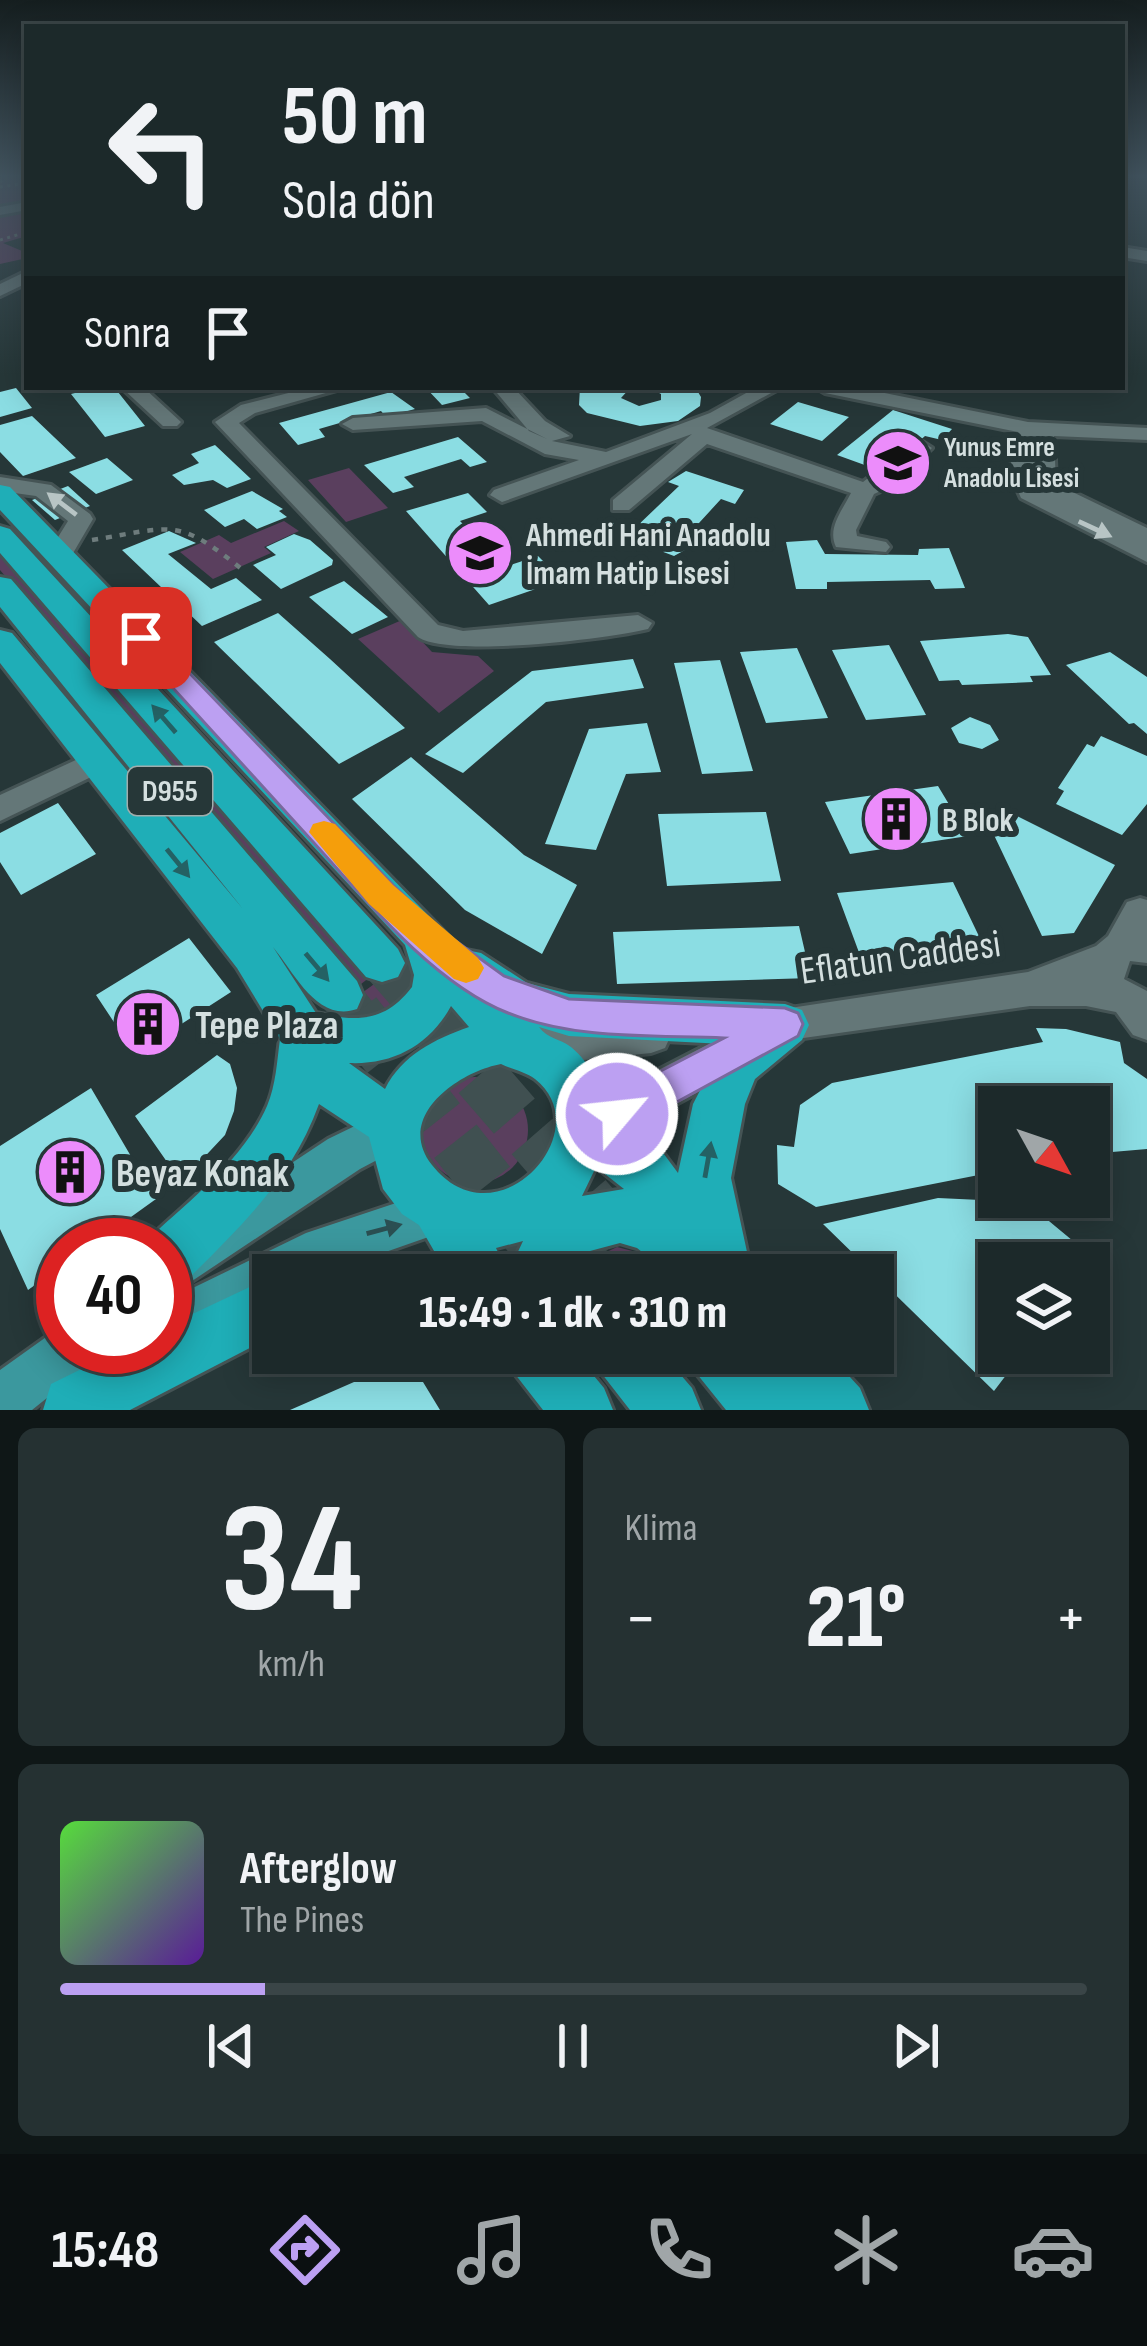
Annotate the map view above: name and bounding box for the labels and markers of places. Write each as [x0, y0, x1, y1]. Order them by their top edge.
school or university icon: Yunus Emre Anadolu Lisesi [863, 428, 933, 498]
place label: Yunus Emre Anadolu Lisesi [943, 432, 1079, 495]
place label: Ahmedi Hani Anadolu İmam Hatip Lisesi [525, 516, 771, 594]
school or university icon: Ahmedi Hani Anadolu İmam Hatip Lisesi [445, 518, 515, 588]
pin [90, 587, 192, 689]
building icon: B Blok [861, 784, 931, 854]
place label: B Blok [942, 801, 1014, 841]
building icon: Tepe Plaza [113, 989, 183, 1059]
place label: Tepe Plaza [195, 1003, 338, 1050]
building icon: Beyaz Konak [35, 1137, 105, 1207]
place label: Beyaz Konak [116, 1151, 289, 1198]

